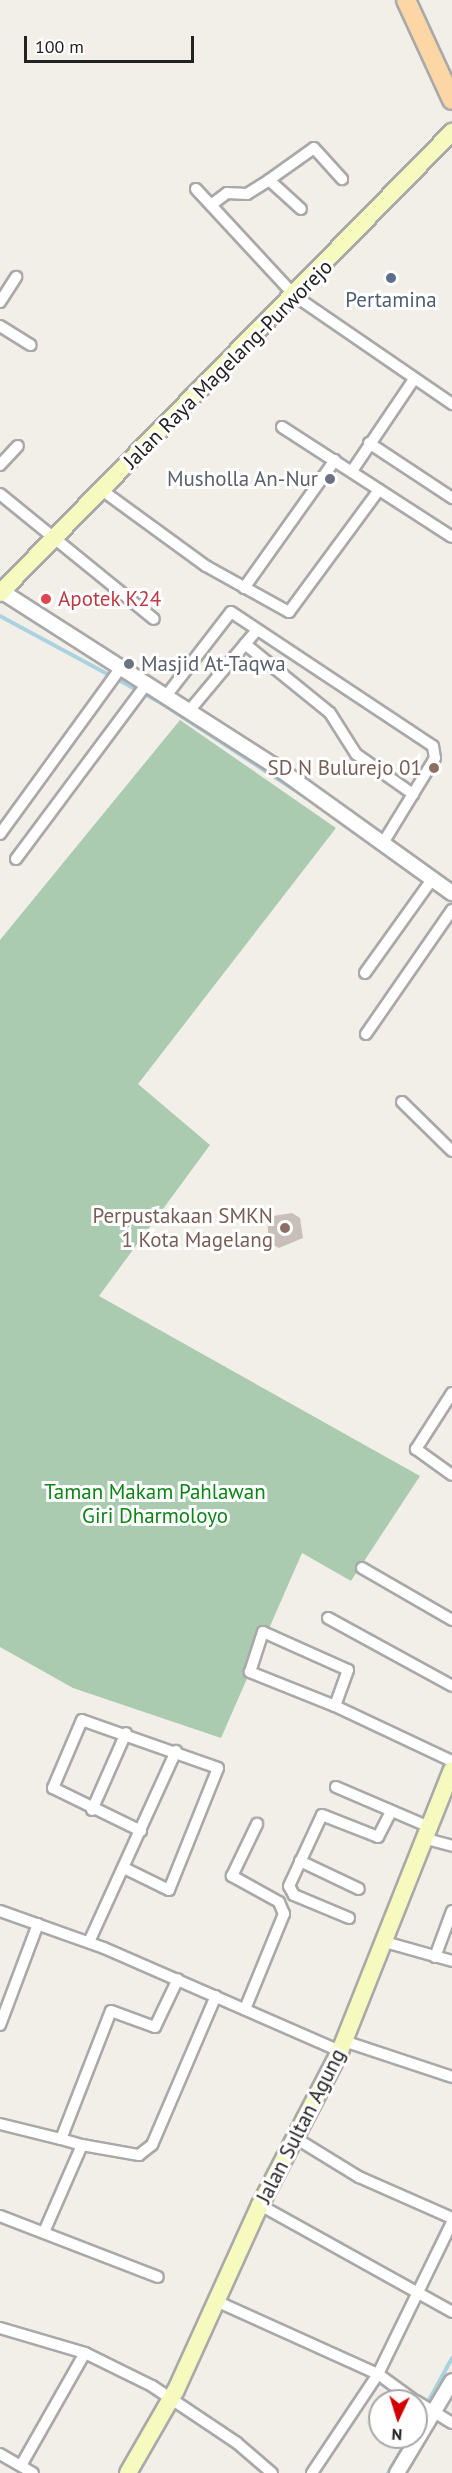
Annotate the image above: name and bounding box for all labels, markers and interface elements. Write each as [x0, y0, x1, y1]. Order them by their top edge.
scale bar [27, 24, 196, 62]
text: 100 m [35, 35, 84, 58]
street label: Jalan Raya Magelang-Purworejo [118, 254, 338, 474]
marker: Pertamina [384, 271, 398, 285]
place label: Pertamina [345, 287, 437, 313]
place label: Musholla An-Nur [166, 466, 318, 492]
marker: Musholla An-Nur [323, 472, 337, 486]
place label: Apotek K24 [58, 586, 162, 612]
marker: Apotek K24 [39, 592, 53, 606]
place label: Masjid At-Taqwa [141, 651, 286, 677]
marker: Masjid At-Taqwa [122, 657, 136, 671]
place label: SD N Bulurejo 01 [268, 755, 422, 781]
marker: SD N Bulurejo 01 [427, 761, 441, 775]
place label: Perpustakaan SMKN 1 Kota Magelang [92, 1203, 273, 1253]
marker: Perpustakaan SMKN 1 Kota Magelang [278, 1221, 292, 1235]
park label: Taman Makam Pahlawan Giri Dharmoloyo [44, 1479, 266, 1529]
street label: Jalan Sultan Agung [251, 2044, 351, 2208]
north arrow [368, 2389, 428, 2449]
text: N [391, 2425, 403, 2445]

